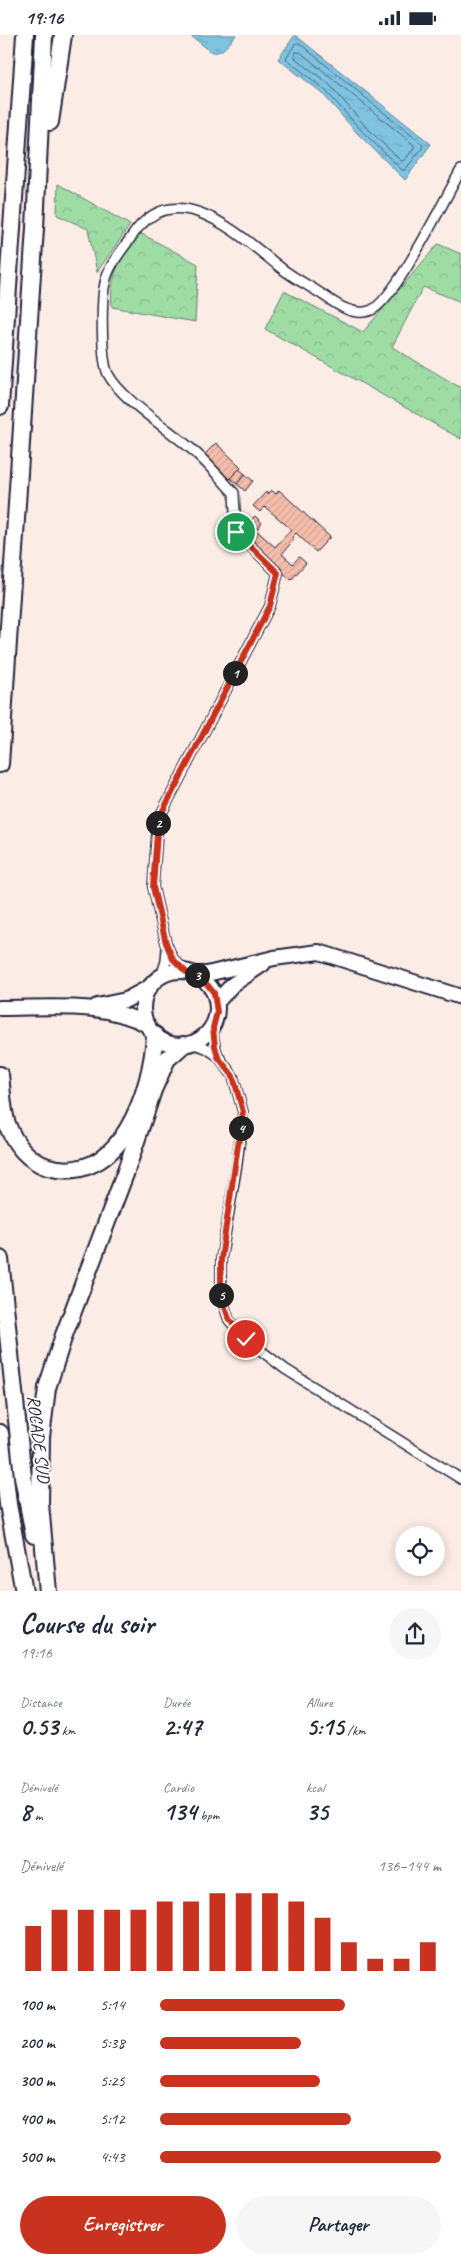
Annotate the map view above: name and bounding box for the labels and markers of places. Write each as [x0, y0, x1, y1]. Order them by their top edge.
pin [215, 511, 257, 553]
pin: 1 [222, 661, 248, 685]
pin: 2 [146, 811, 170, 835]
pin: 3 [184, 963, 210, 987]
pin: 4 [228, 1115, 254, 1141]
pin: 5 [208, 1283, 234, 1307]
pin [225, 1318, 267, 1360]

